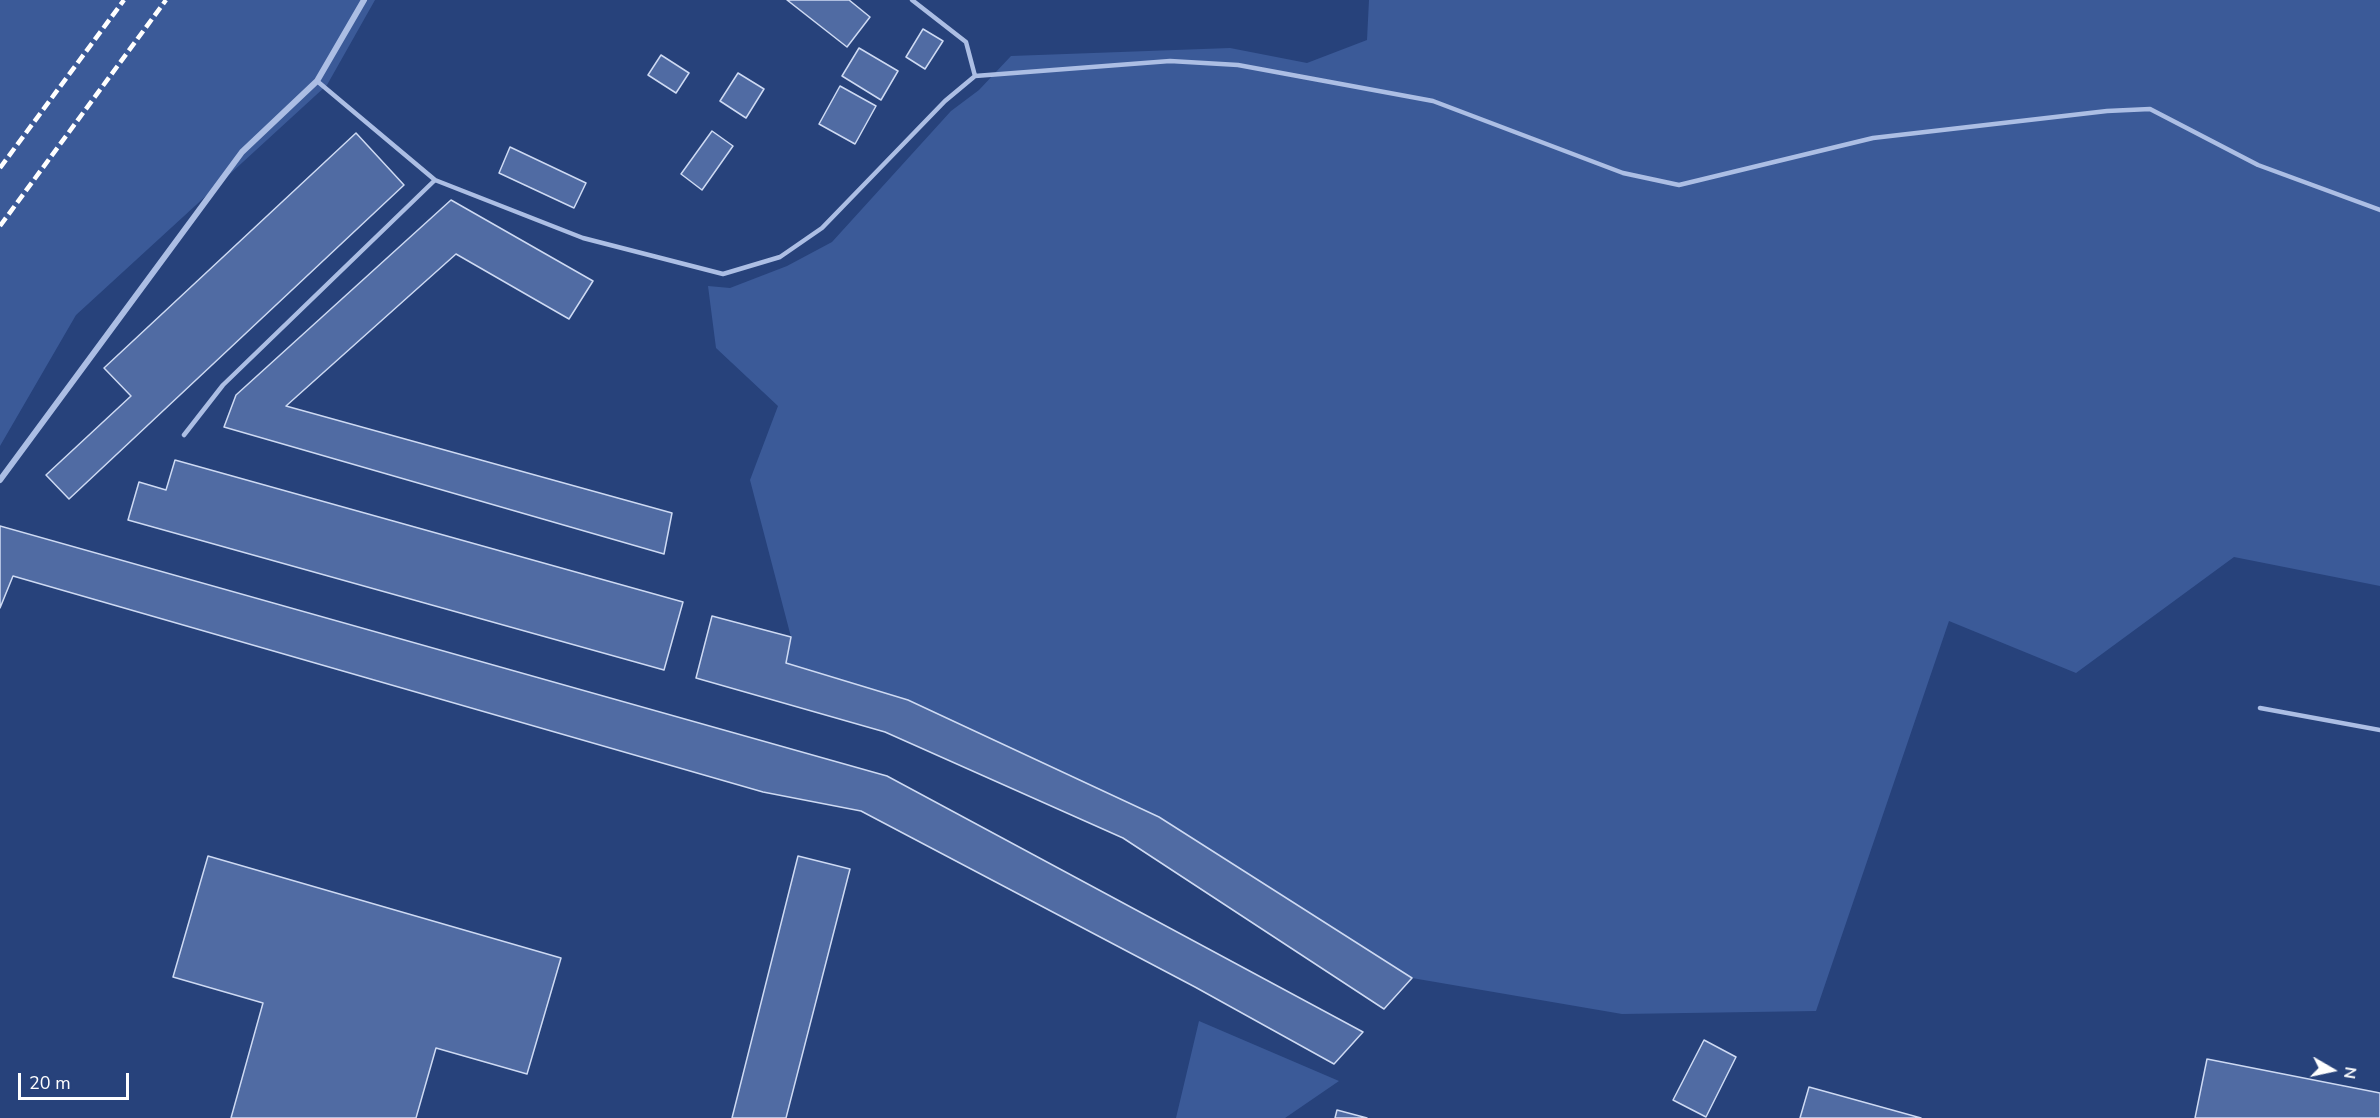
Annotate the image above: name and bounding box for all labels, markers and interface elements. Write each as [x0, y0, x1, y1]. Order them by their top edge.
north arrow [2302, 1040, 2362, 1100]
scale bar [21, 1061, 132, 1099]
text: N [2338, 1065, 2362, 1080]
text: 20 m [29, 1071, 71, 1095]

